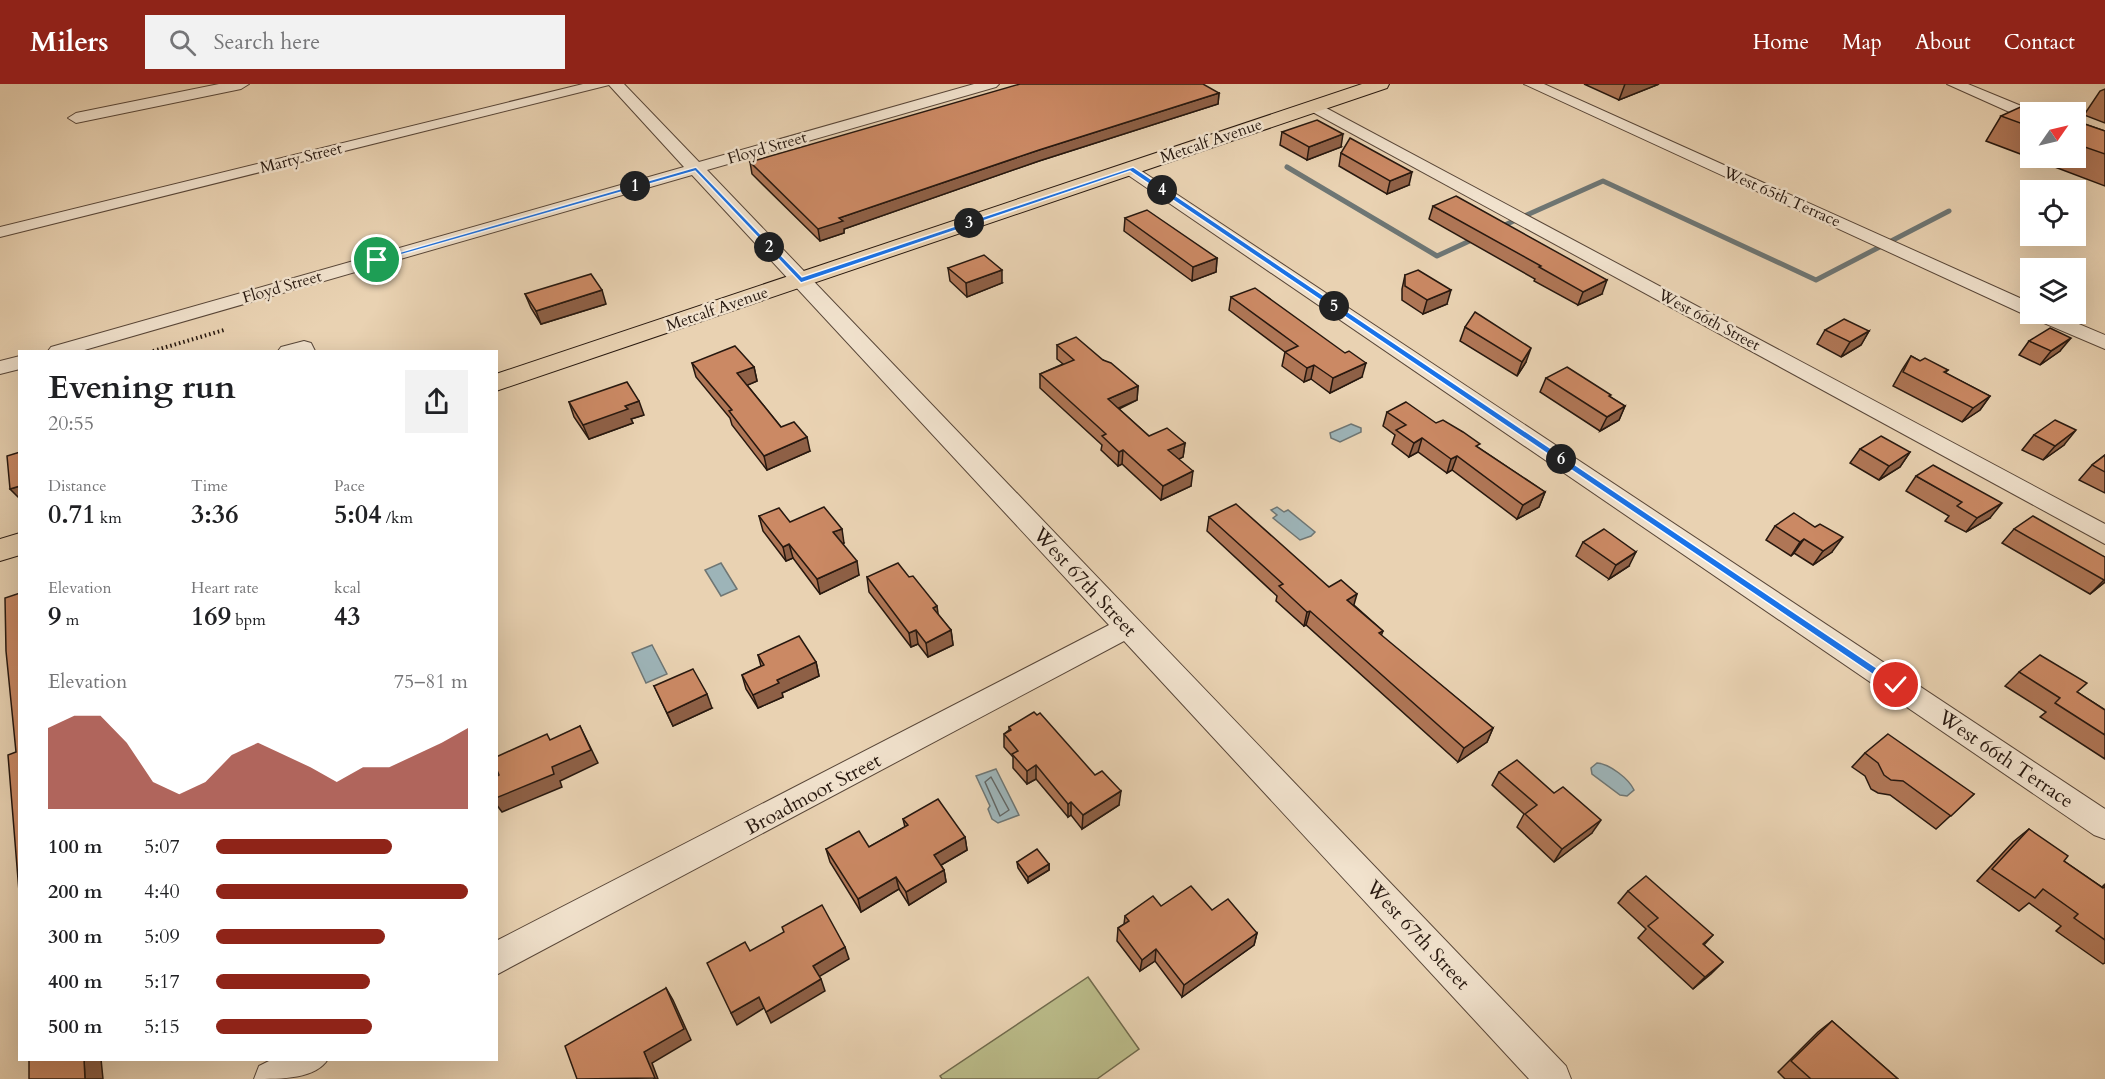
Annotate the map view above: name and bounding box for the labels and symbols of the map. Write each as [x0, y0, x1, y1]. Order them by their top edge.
north arrow [2020, 102, 2086, 168]
street label: Metcalf Avenue [1157, 113, 1265, 169]
street label: Floyd Street [725, 126, 809, 170]
street label: Marty Street [258, 137, 344, 179]
street label: West 65th Terrace [1719, 161, 1844, 233]
pin: 1 [620, 171, 650, 201]
pin: 4 [1147, 175, 1177, 205]
pin: 3 [954, 208, 984, 238]
pin: 2 [754, 232, 784, 262]
pin [351, 234, 402, 285]
street label: Floyd Street [240, 265, 324, 309]
street label: Metcalf Avenue [663, 281, 771, 337]
street label: West 66th Street [1653, 283, 1764, 356]
pin: 5 [1319, 291, 1349, 321]
pin: 6 [1546, 444, 1576, 474]
street label: West 67th Street [1026, 521, 1143, 643]
pin [1870, 659, 1921, 710]
street label: West 66th Terrace [1932, 703, 2079, 814]
street label: Broadmoor Street [740, 746, 886, 841]
street label: West 67th Street [1359, 874, 1476, 996]

